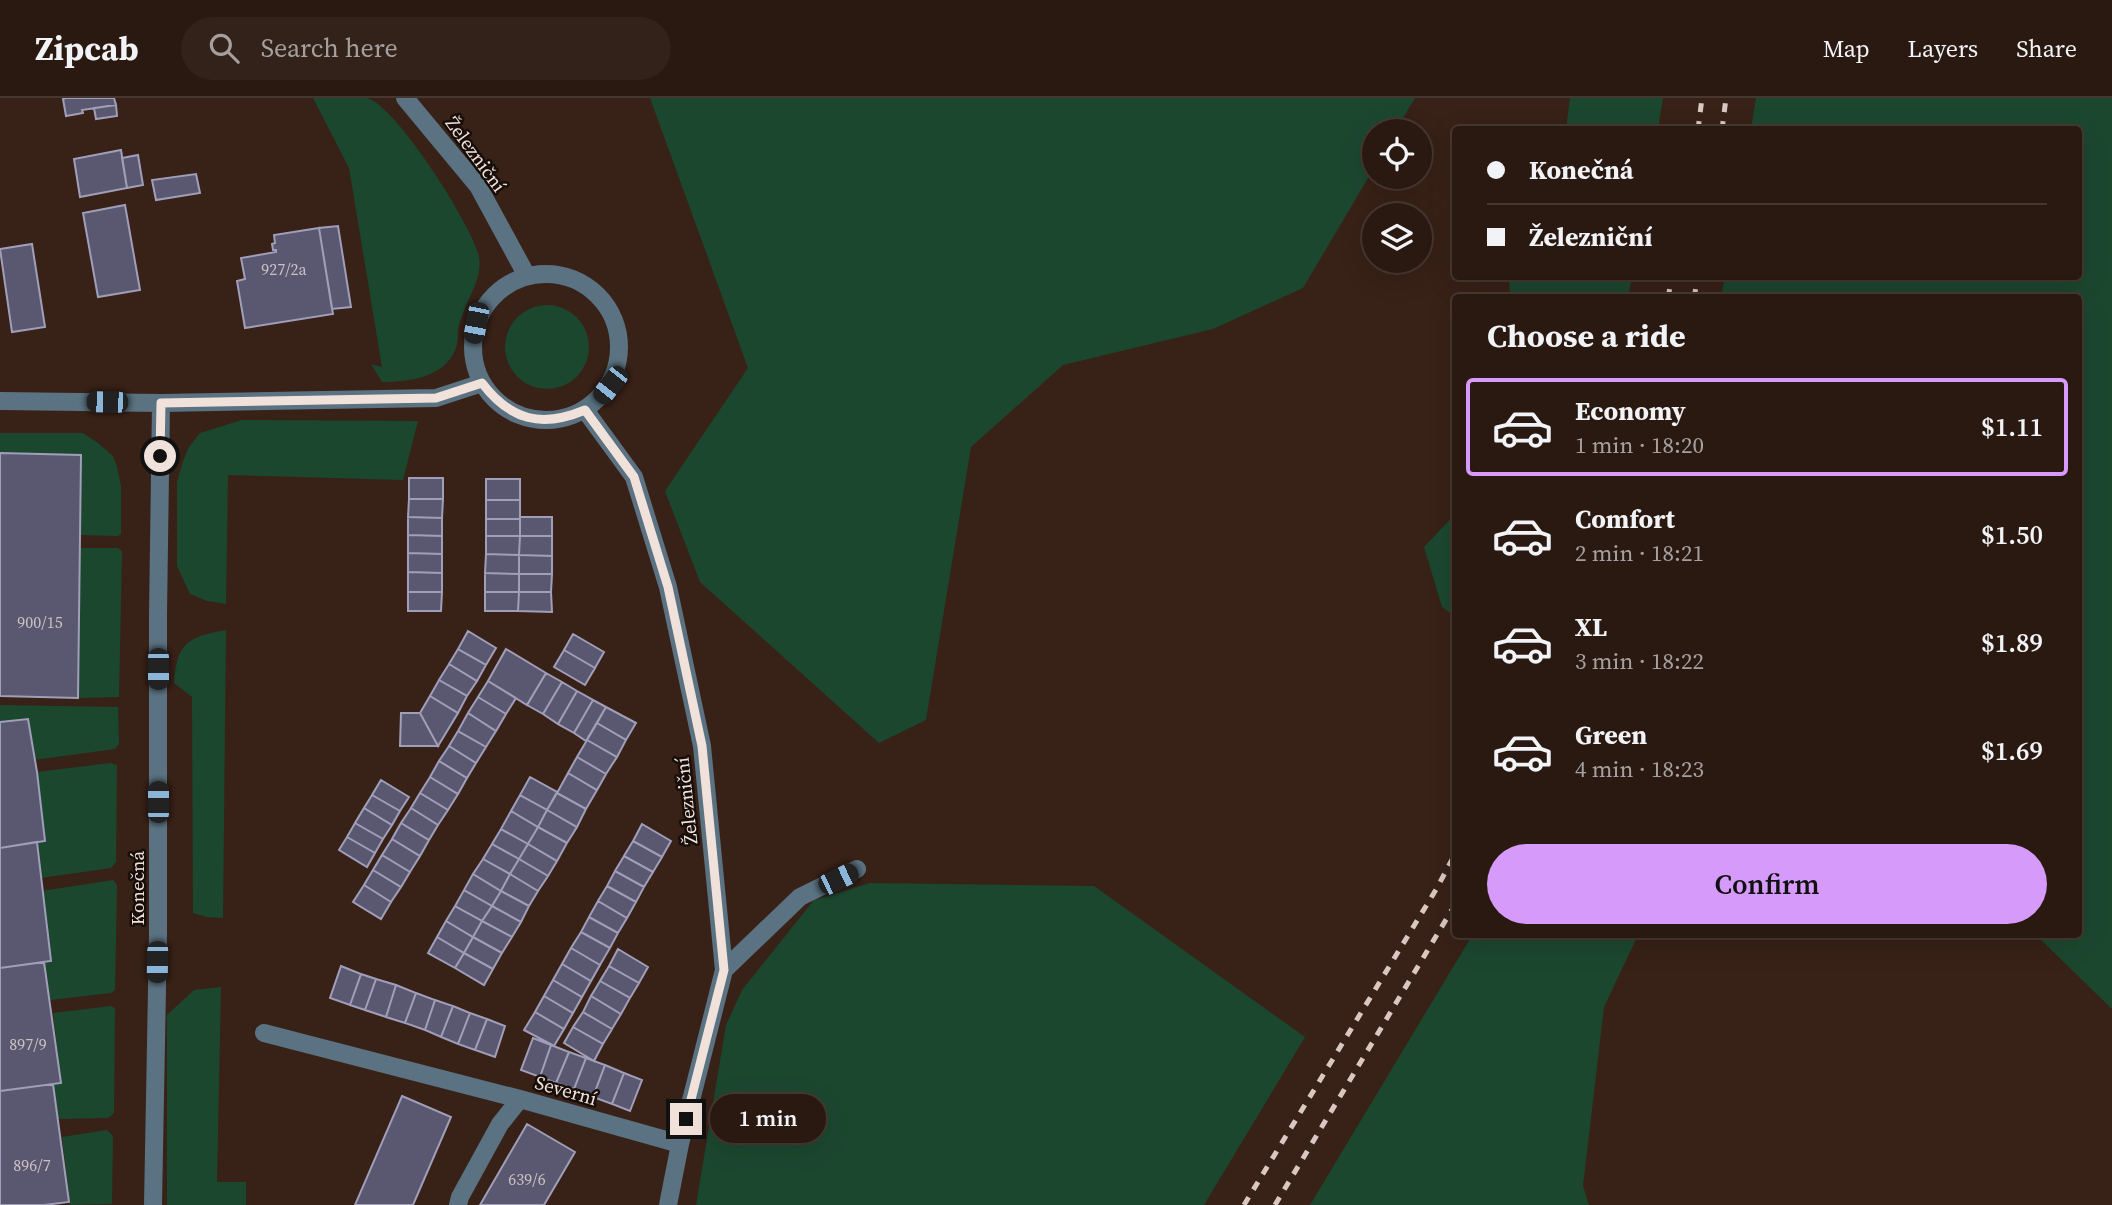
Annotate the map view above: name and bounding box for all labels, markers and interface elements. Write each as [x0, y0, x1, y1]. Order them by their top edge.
search box [181, 17, 671, 80]
text: Zipcab [35, 26, 139, 71]
icon: search [205, 29, 243, 67]
text: Search here [261, 30, 398, 66]
text: Map [1823, 32, 1870, 65]
text: Layers [1908, 32, 1978, 65]
text: Share [2016, 32, 2077, 65]
street label: Železniční [440, 111, 512, 197]
map controls [1362, 119, 1432, 273]
button: locate [1362, 119, 1432, 189]
text: Konečná [1529, 152, 1634, 188]
button: layers [1362, 203, 1432, 273]
text: Železniční [1529, 219, 1652, 255]
house number: 927/2a [261, 258, 308, 280]
car [462, 300, 491, 346]
text: Choose a ride [1487, 314, 1686, 358]
car [589, 362, 632, 408]
car [86, 391, 129, 413]
text: Economy [1575, 393, 1686, 429]
icon: car [1491, 396, 1554, 459]
text: $1.11 [1981, 409, 2043, 445]
text: 1 min · 18:20 [1575, 429, 1704, 461]
route start [144, 440, 176, 472]
text: Comfort [1575, 501, 1675, 537]
icon: car [1491, 504, 1554, 567]
text: $1.50 [1981, 517, 2043, 553]
text: 2 min · 18:21 [1575, 537, 1704, 569]
text: XL [1575, 609, 1607, 645]
house number: 900/15 [17, 611, 63, 633]
icon: car [1491, 612, 1554, 675]
text: $1.89 [1981, 625, 2043, 661]
text: 3 min · 18:22 [1575, 645, 1704, 677]
car [148, 648, 169, 690]
text: Green [1575, 717, 1647, 753]
icon: car [1491, 720, 1554, 783]
text: $1.69 [1981, 733, 2043, 769]
text: 4 min · 18:23 [1575, 753, 1704, 785]
street label: Železniční [668, 756, 704, 846]
car [148, 781, 169, 823]
button: Confirm [1487, 844, 2047, 924]
street label: Konečná [124, 850, 150, 925]
car [815, 860, 862, 898]
car [147, 941, 168, 983]
house number: 897/9 [9, 1033, 47, 1055]
street label: Severní [532, 1069, 600, 1111]
callout: 1 min [710, 1094, 826, 1144]
text: 1 min [738, 1102, 798, 1134]
route end [670, 1103, 702, 1135]
house number: 896/7 [13, 1154, 51, 1176]
house number: 639/6 [508, 1168, 546, 1190]

